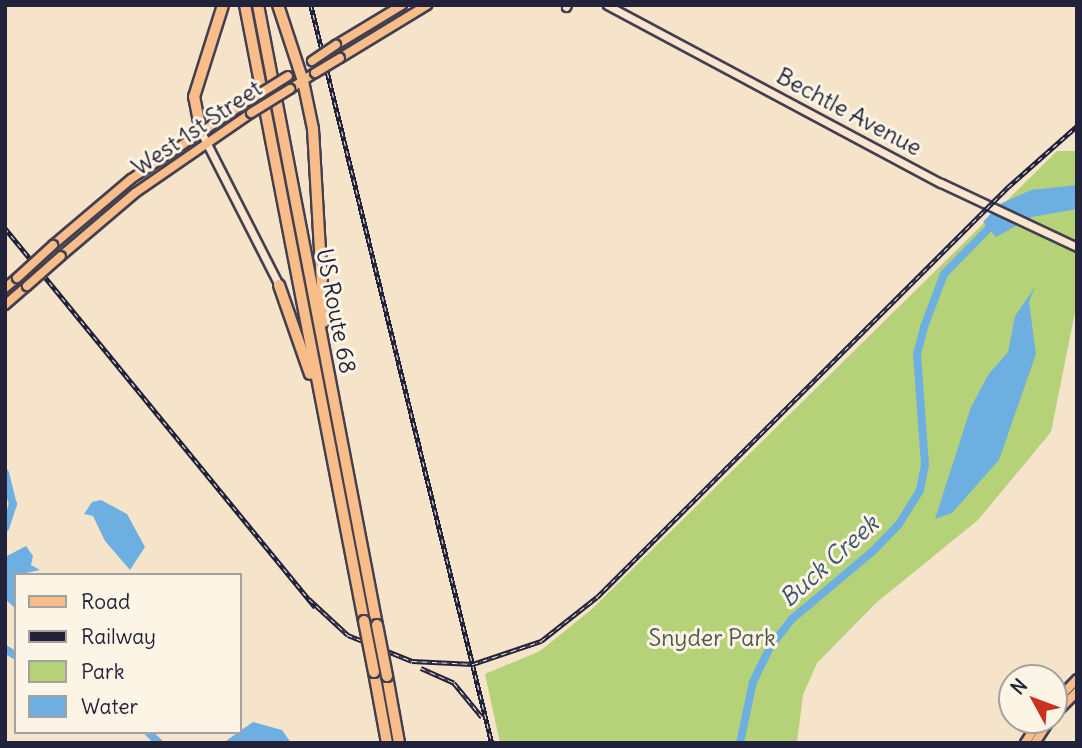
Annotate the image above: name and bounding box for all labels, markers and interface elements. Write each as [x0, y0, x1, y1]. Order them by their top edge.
street label: Bechtle Avenue [772, 62, 926, 162]
street label: West 1st Street [127, 75, 267, 181]
street label: US Route 68 [310, 246, 362, 376]
water label: Buck Creek [774, 509, 884, 613]
legend [14, 573, 242, 734]
text: Road [81, 588, 130, 615]
text: Railway [81, 623, 156, 650]
park label: Snyder Park [648, 624, 776, 652]
text: Park [81, 658, 124, 685]
north arrow [998, 664, 1068, 734]
text: N [1005, 674, 1032, 699]
text: Water [81, 693, 138, 720]

